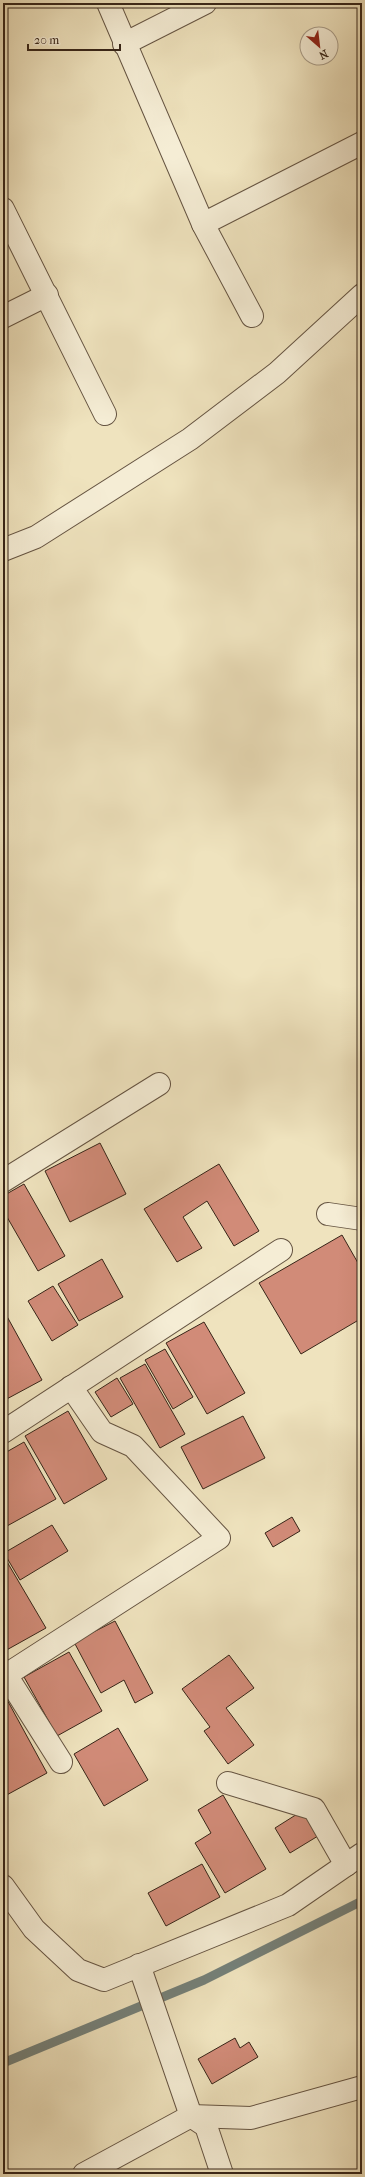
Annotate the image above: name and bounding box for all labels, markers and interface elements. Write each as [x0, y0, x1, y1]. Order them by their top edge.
scale bar [28, 26, 120, 52]
north arrow [299, 26, 339, 66]
text: 20 m [34, 33, 59, 47]
text: N [316, 47, 330, 62]

